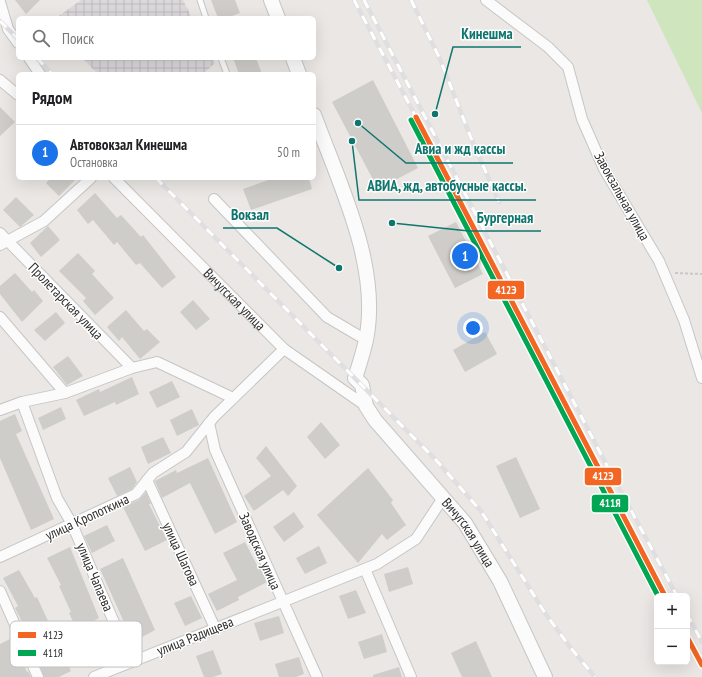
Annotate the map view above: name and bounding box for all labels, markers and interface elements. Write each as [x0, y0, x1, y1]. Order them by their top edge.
search box [16, 16, 316, 60]
callout: Кинешма [453, 20, 521, 47]
text: Кинешма [461, 24, 513, 43]
icon: search [30, 27, 52, 49]
text: Поиск [62, 29, 94, 48]
text: Рядом [32, 87, 72, 109]
text: Автовокзал Кинешма [70, 135, 187, 154]
callout: Авиа и жд кассы [406, 136, 513, 163]
text: Авиа и жд кассы [414, 139, 505, 158]
text: 1 [42, 144, 48, 161]
text: 50 m [277, 144, 300, 161]
street label: Завокзальная улица [590, 148, 654, 244]
text: Остановка [70, 154, 118, 171]
callout: АВИА, жд, автобусные кассы. [359, 173, 536, 200]
text: АВИА, жд, автобусные кассы. [366, 176, 527, 195]
callout: Вокзал [223, 201, 277, 228]
callout: Бургерная [469, 204, 541, 231]
text: Вокзал [231, 205, 269, 224]
text: Бургерная [477, 208, 533, 227]
pin: 1 [452, 241, 478, 271]
street label: Пролетарская улица [25, 259, 107, 343]
street label: Вичугская улица [200, 264, 269, 334]
line badge: 412Э [487, 280, 525, 300]
text: 412Э [495, 283, 517, 297]
your location [463, 318, 483, 338]
line badge: 412Э [584, 467, 622, 486]
text: 412Э [592, 469, 614, 483]
street label: улица Кропоткина [42, 490, 132, 544]
street label: Вичугская улица [438, 494, 499, 570]
line badge: 411Я [591, 494, 629, 513]
text: 411Я [599, 496, 621, 510]
street label: Заводская улица [235, 510, 285, 592]
street label: улица Шагова [158, 519, 204, 589]
street label: улица Чапаева [73, 540, 117, 614]
map controls [654, 593, 690, 665]
button: + [654, 593, 690, 629]
street label: улица Радищева [154, 612, 236, 660]
legend [10, 621, 142, 667]
text: 412Э [43, 628, 63, 642]
button: − [654, 629, 690, 665]
text: 411Я [43, 646, 63, 660]

